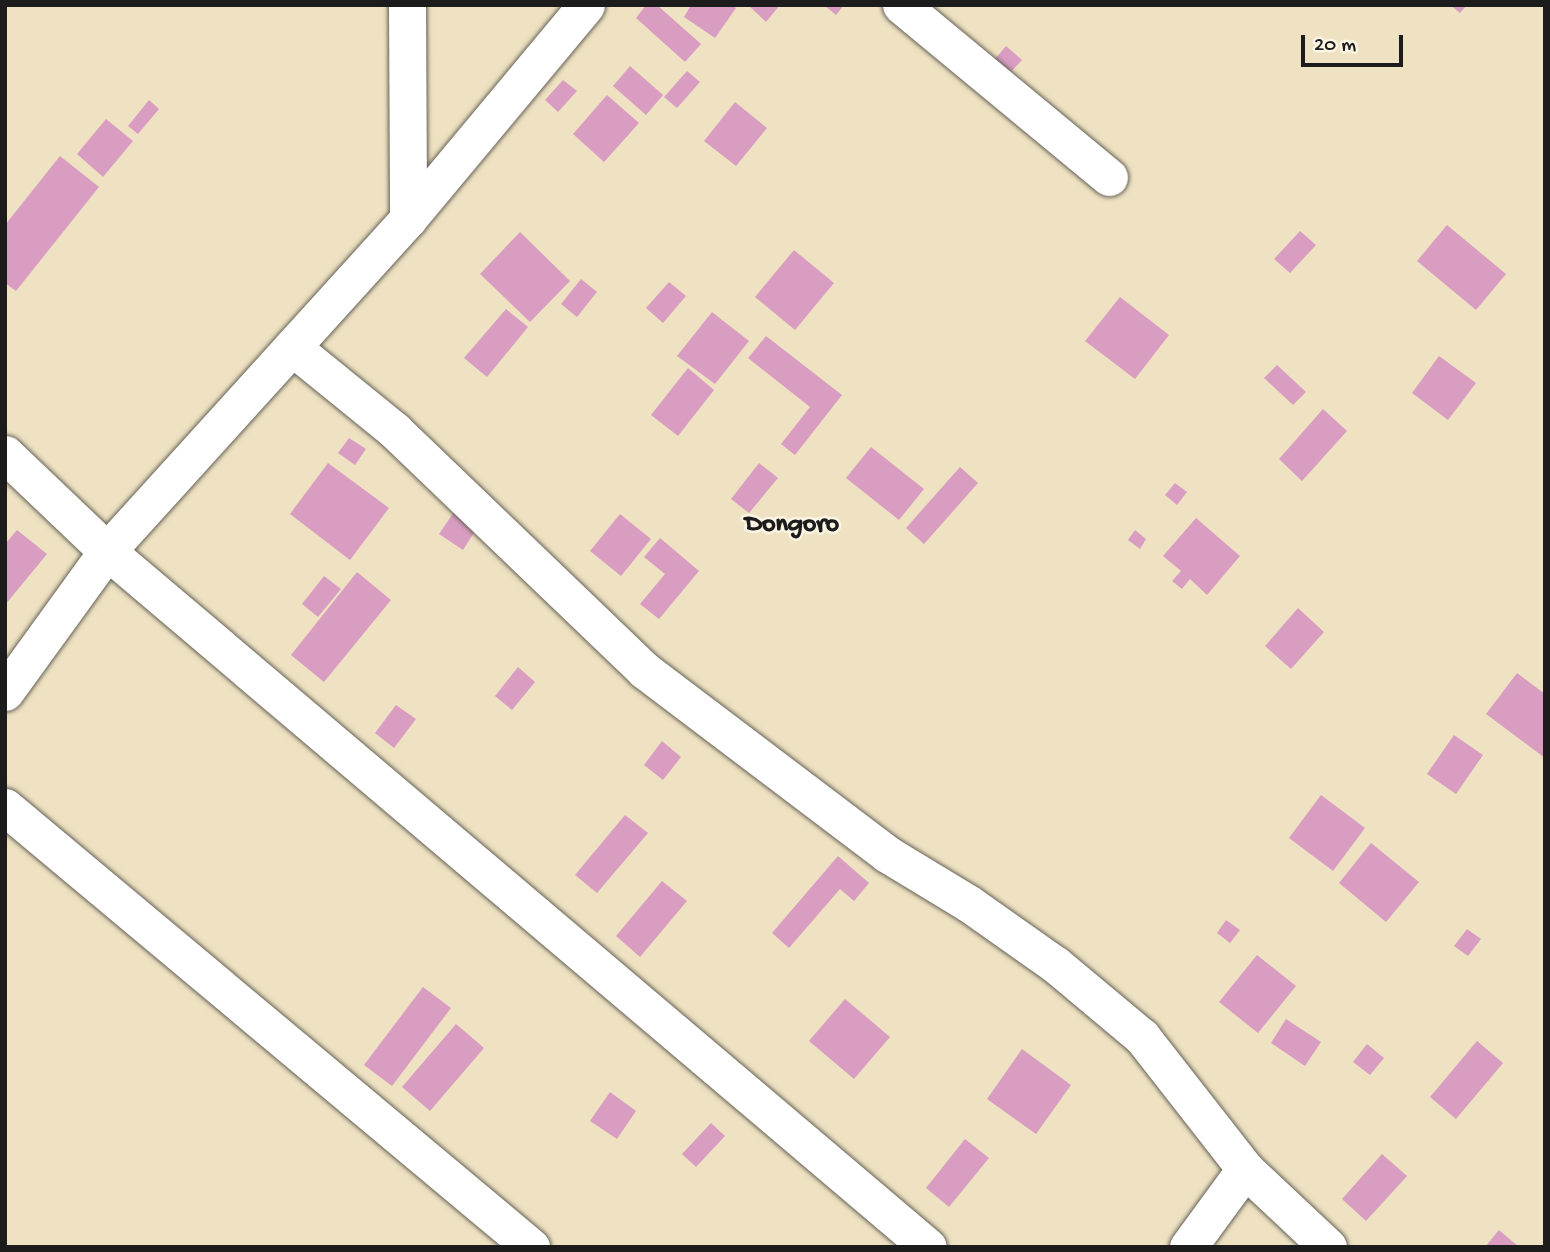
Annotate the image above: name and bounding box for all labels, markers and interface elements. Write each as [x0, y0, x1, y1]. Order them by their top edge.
scale bar [1305, 21, 1406, 65]
text: 20 m [1314, 34, 1356, 59]
district label: Dongoro [745, 510, 839, 542]

